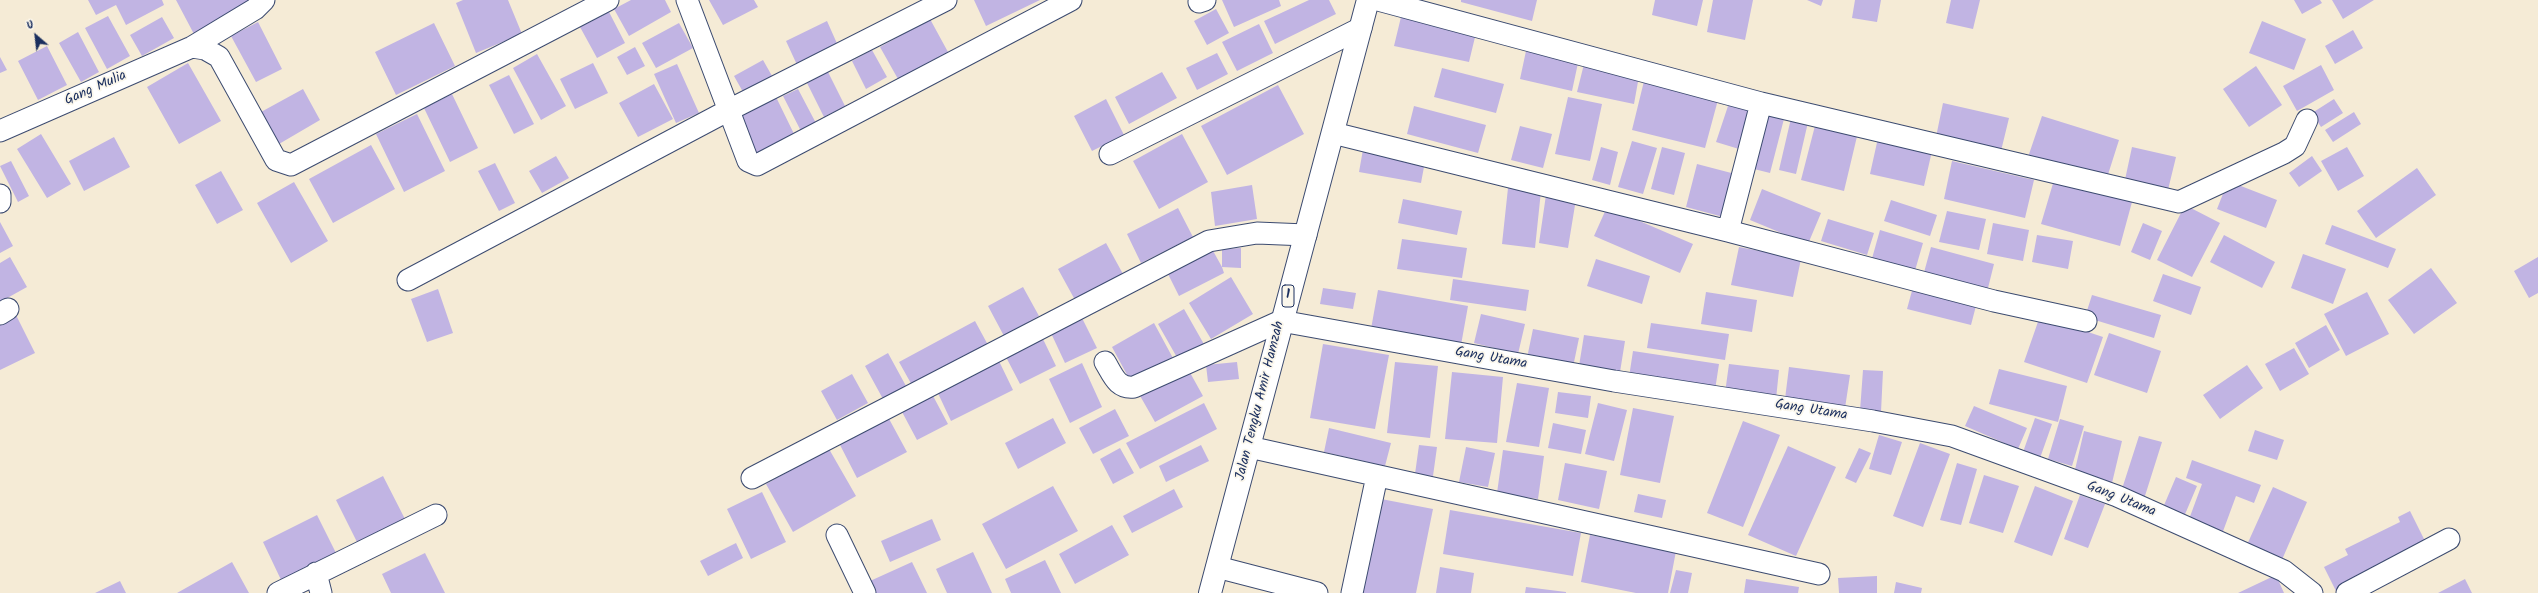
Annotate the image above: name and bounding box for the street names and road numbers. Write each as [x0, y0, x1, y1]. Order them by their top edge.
street label: Gang Mulia [62, 68, 130, 110]
road number: 1 [1282, 285, 1294, 307]
street label: Jalan Tengku Amir Hamzah [1233, 320, 1289, 482]
street label: Gang Utama [1454, 344, 1528, 374]
street label: Gang Utama [1774, 397, 1848, 425]
street label: Gang Utama [2084, 479, 2158, 521]

